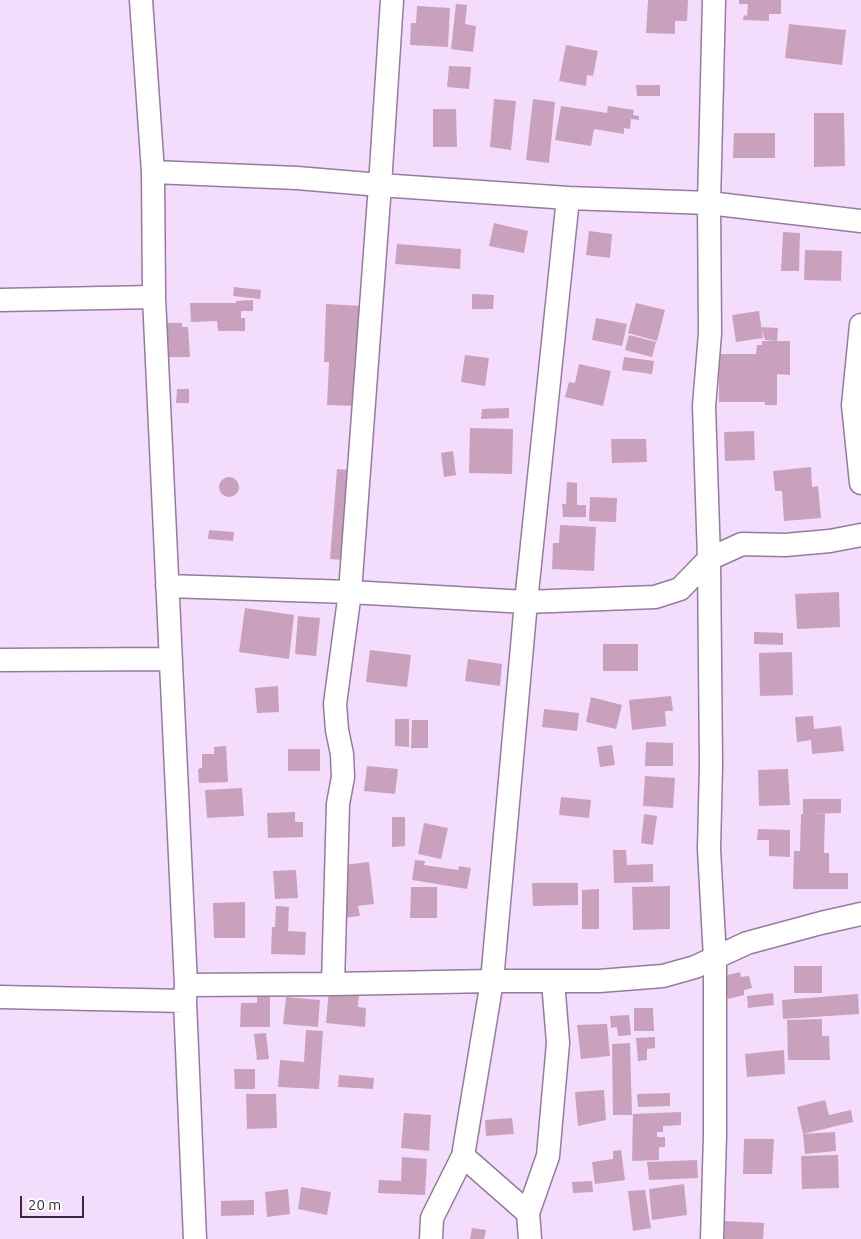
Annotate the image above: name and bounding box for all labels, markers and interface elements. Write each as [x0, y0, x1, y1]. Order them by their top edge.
scale bar [22, 1186, 86, 1218]
text: 20 m [28, 1196, 61, 1213]

